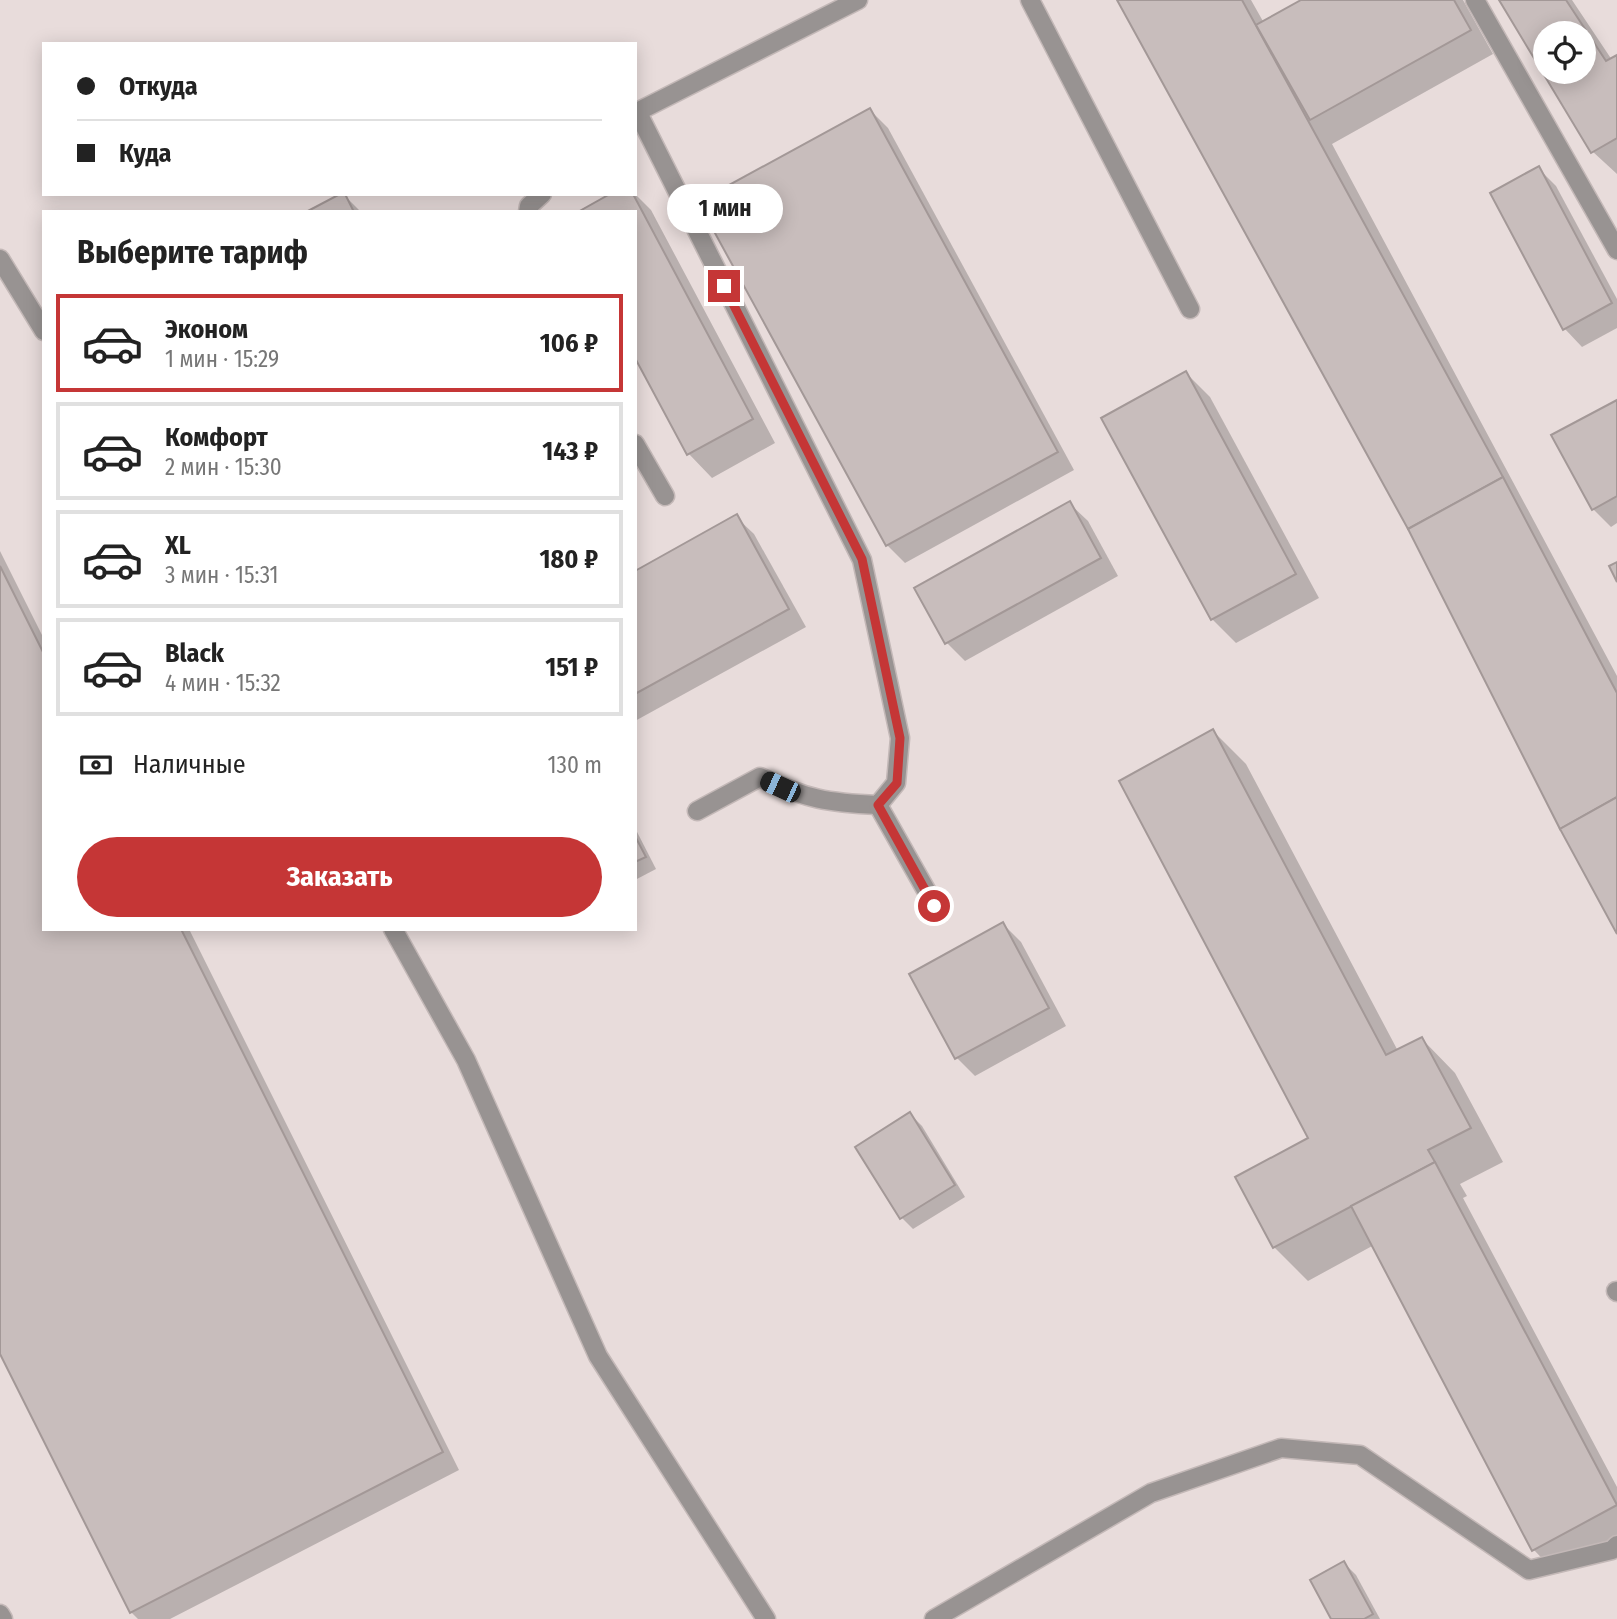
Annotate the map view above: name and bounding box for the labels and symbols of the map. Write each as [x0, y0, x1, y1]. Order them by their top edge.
callout: 1 мин [666, 184, 782, 233]
route end [708, 270, 740, 302]
car [757, 769, 804, 805]
route start [918, 890, 950, 922]

